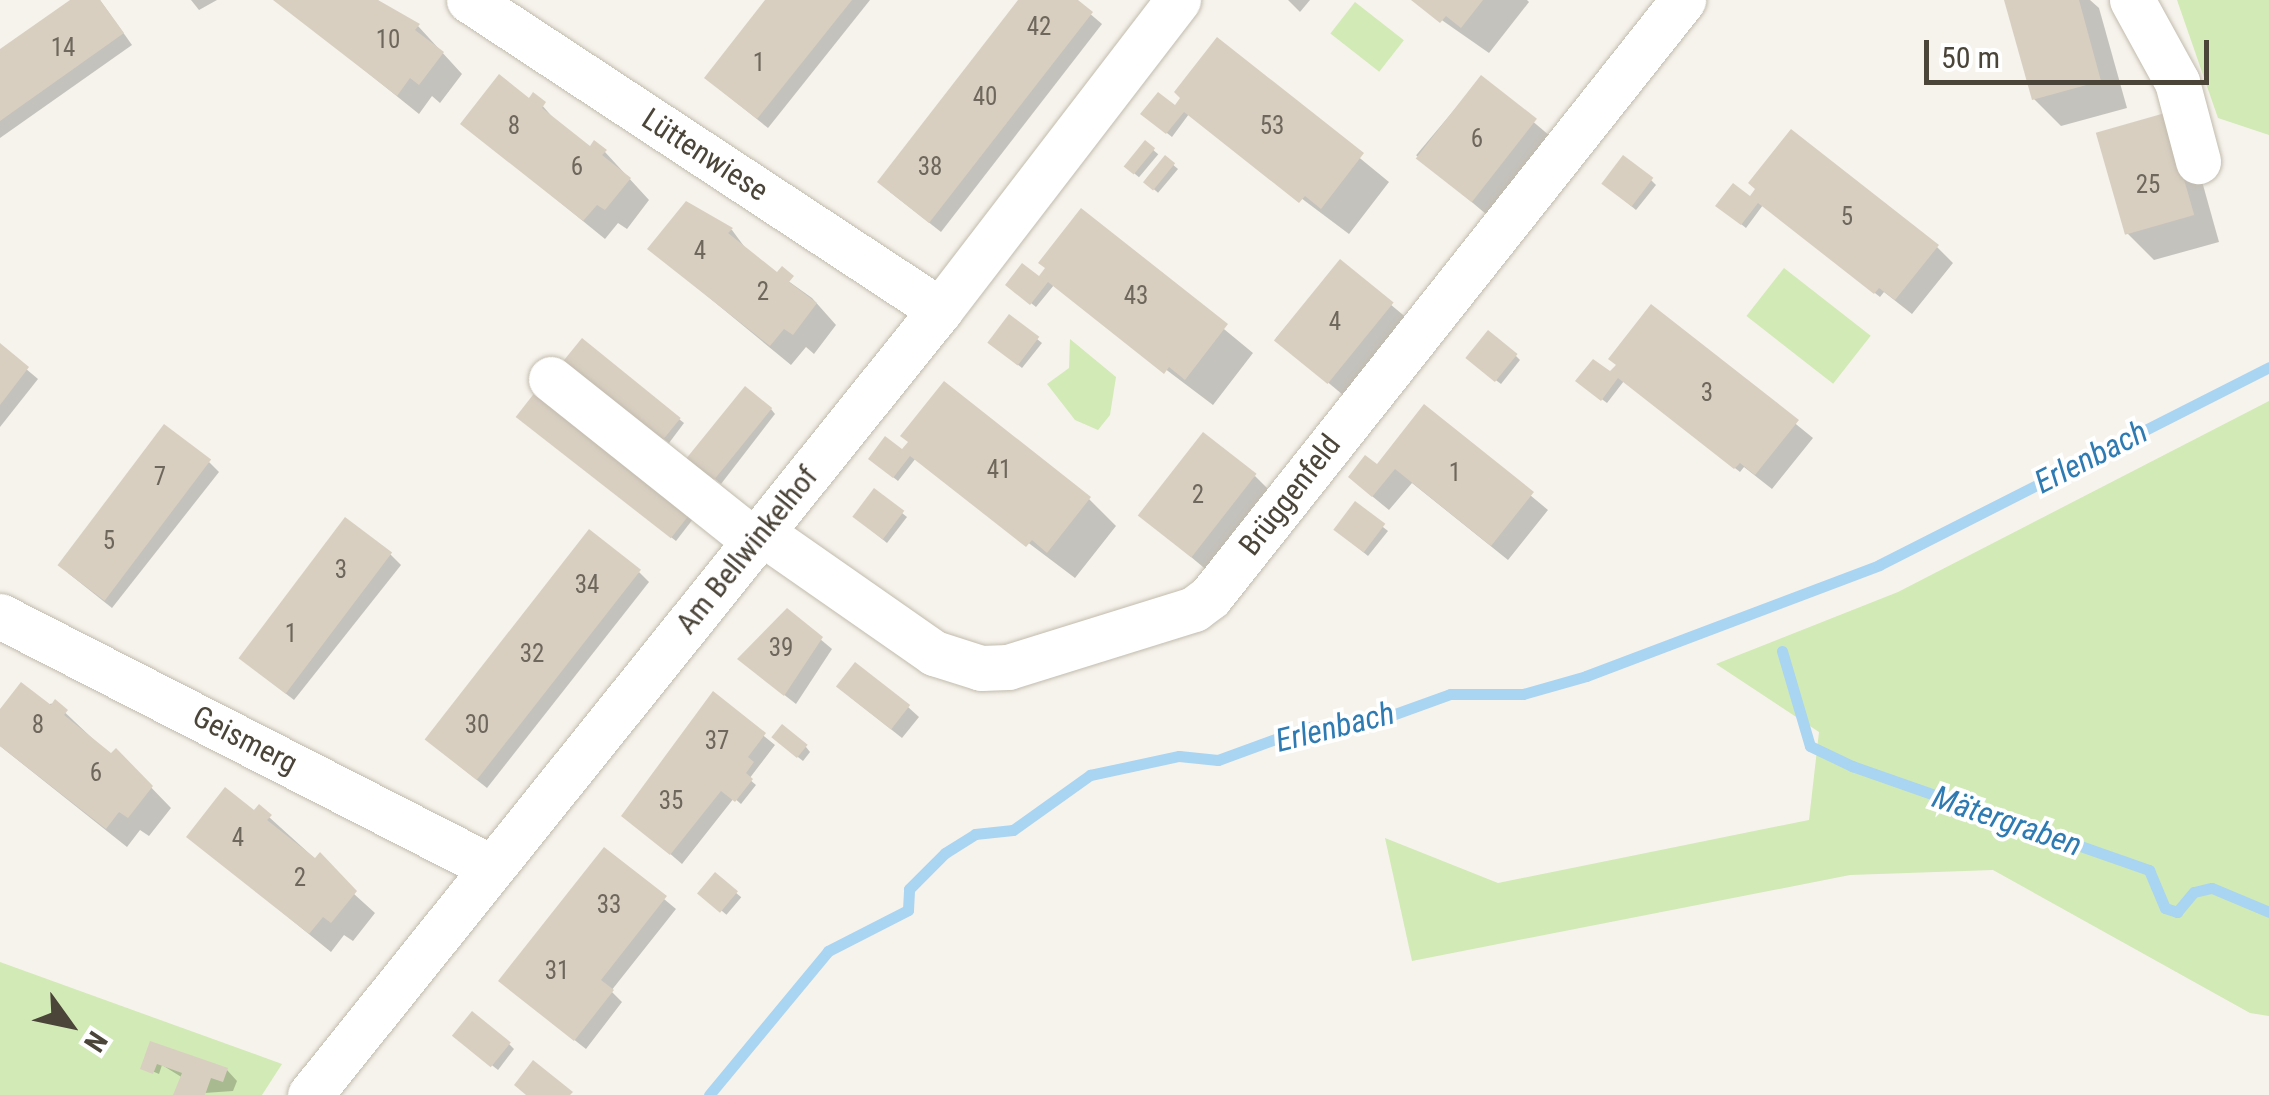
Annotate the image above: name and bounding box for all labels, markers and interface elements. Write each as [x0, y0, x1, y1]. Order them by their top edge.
house number: 42 [1027, 12, 1051, 42]
scale bar [1929, 20, 2214, 82]
house number: 10 [376, 25, 400, 55]
house number: 14 [51, 33, 75, 63]
text: 50 m [1941, 40, 2000, 75]
house number: 1 [753, 48, 765, 78]
house number: 40 [973, 82, 997, 112]
street label: Lüttenwiese [635, 101, 775, 209]
house number: 8 [508, 111, 520, 141]
house number: 53 [1260, 111, 1284, 141]
house number: 6 [1471, 124, 1483, 154]
house number: 6 [571, 152, 583, 182]
house number: 38 [918, 152, 942, 182]
house number: 25 [2136, 170, 2160, 200]
house number: 5 [1841, 202, 1853, 232]
house number: 4 [694, 236, 706, 266]
house number: 2 [757, 277, 769, 307]
house number: 43 [1124, 281, 1148, 311]
house number: 4 [1329, 307, 1341, 337]
house number: 3 [1701, 378, 1713, 408]
water label: Erlenbach [2028, 412, 2154, 502]
street label: Brüggenfeld [1232, 428, 1348, 562]
house number: 41 [987, 455, 1011, 485]
house number: 1 [1449, 458, 1461, 488]
street label: Am Bellwinkelhof [668, 459, 826, 641]
house number: 7 [154, 462, 166, 492]
house number: 2 [1192, 480, 1204, 510]
house number: 5 [103, 526, 115, 556]
house number: 3 [335, 555, 347, 585]
house number: 34 [575, 570, 599, 600]
house number: 1 [285, 619, 297, 649]
house number: 39 [769, 633, 793, 663]
house number: 32 [520, 639, 544, 669]
water label: Erlenbach [1272, 694, 1398, 760]
street label: Geismerg [187, 698, 303, 782]
house number: 8 [32, 710, 44, 740]
house number: 30 [465, 710, 489, 740]
house number: 37 [705, 726, 729, 756]
house number: 6 [90, 758, 102, 788]
water label: Mätergraben [1927, 778, 2087, 864]
house number: 35 [659, 786, 683, 816]
house number: 4 [232, 823, 244, 853]
house number: 2 [294, 863, 306, 893]
house number: 33 [597, 890, 621, 920]
house number: 31 [545, 956, 569, 986]
north arrow [20, 975, 120, 1075]
text: N [77, 1025, 114, 1058]

